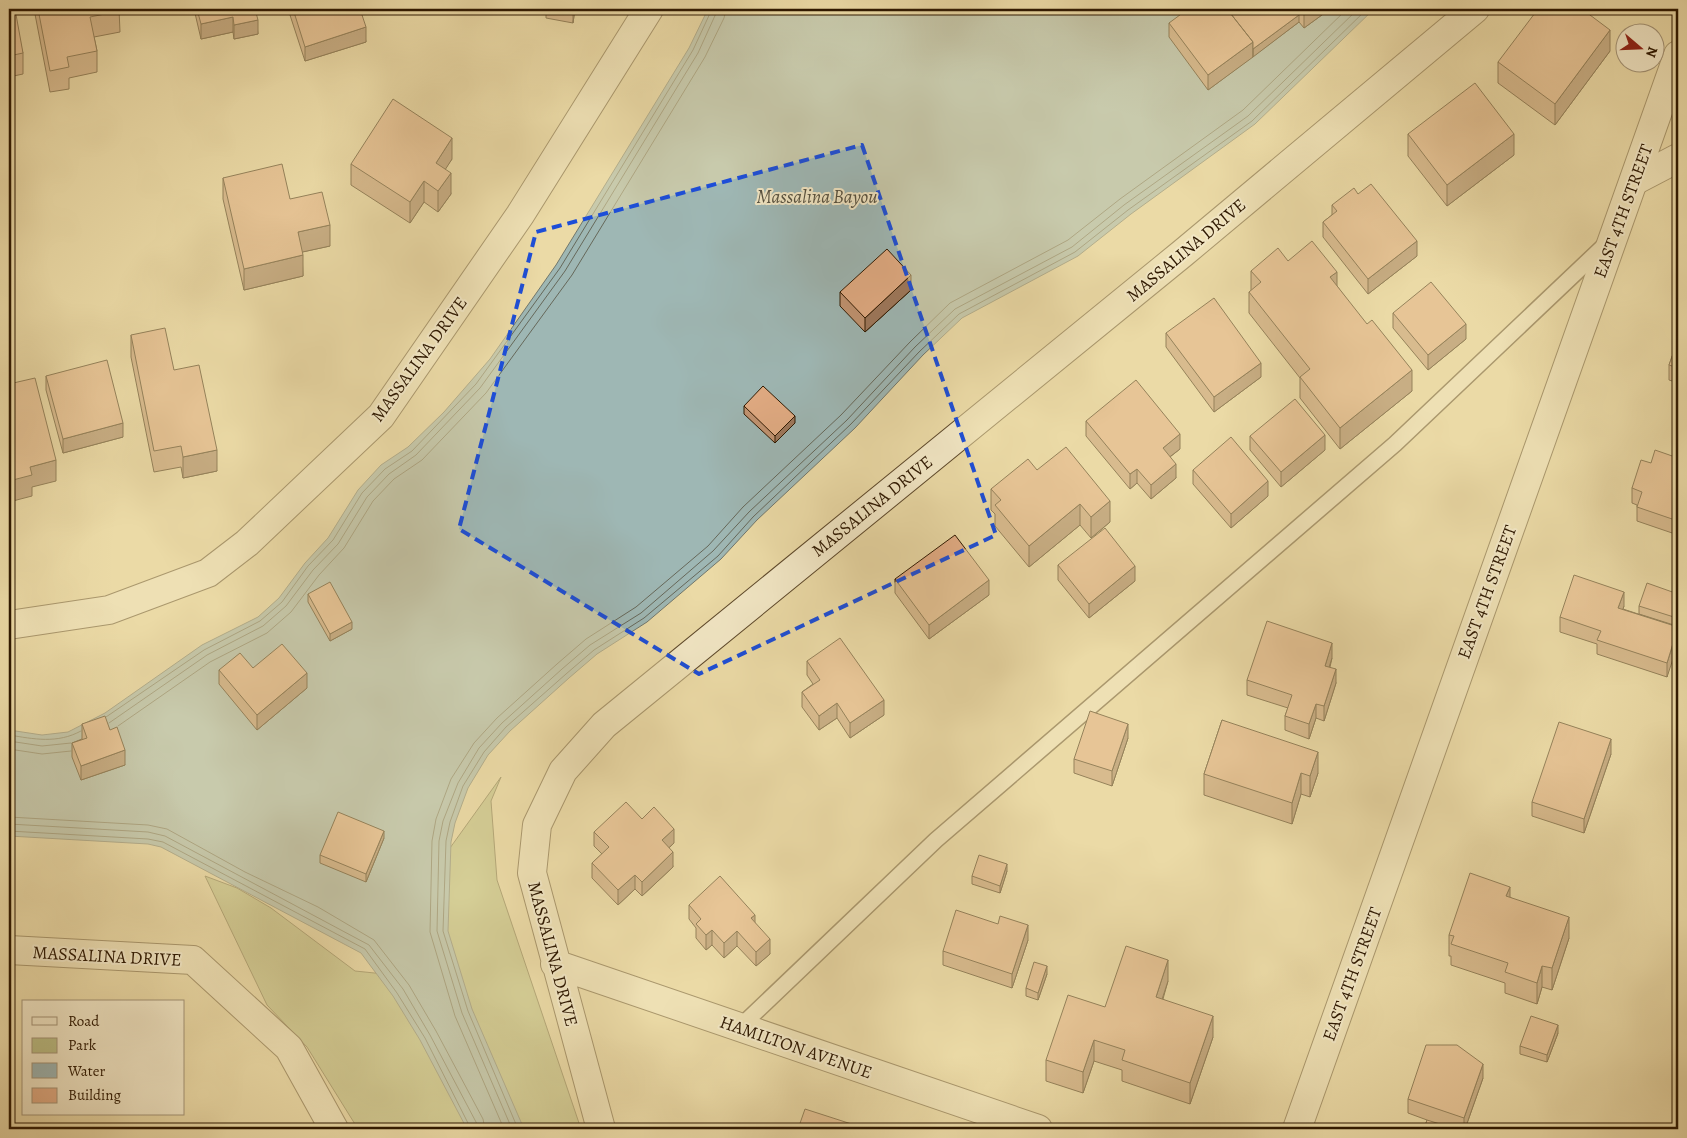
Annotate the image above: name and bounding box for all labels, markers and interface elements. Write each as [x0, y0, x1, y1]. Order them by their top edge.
north arrow [1614, 22, 1664, 72]
text: N [1641, 44, 1662, 60]
street label: EAST 4TH STREET [1588, 141, 1658, 281]
water label: Massalina Bayou [756, 184, 878, 210]
street label: MASSALINA DRIVE [1121, 193, 1251, 307]
street label: MASSALINA DRIVE [365, 292, 473, 426]
street label: MASSALINA DRIVE [806, 450, 938, 562]
street label: EAST 4TH STREET [1452, 522, 1522, 662]
street label: MASSALINA DRIVE [522, 879, 584, 1029]
street label: EAST 4TH STREET [1317, 904, 1387, 1044]
street label: MASSALINA DRIVE [32, 940, 182, 972]
legend [22, 1000, 185, 1116]
street label: HAMILTON AVENUE [717, 1010, 875, 1084]
text: Road [68, 1011, 100, 1031]
text: Park [68, 1035, 97, 1055]
text: Water [67, 1061, 105, 1081]
text: Building [68, 1085, 121, 1105]

